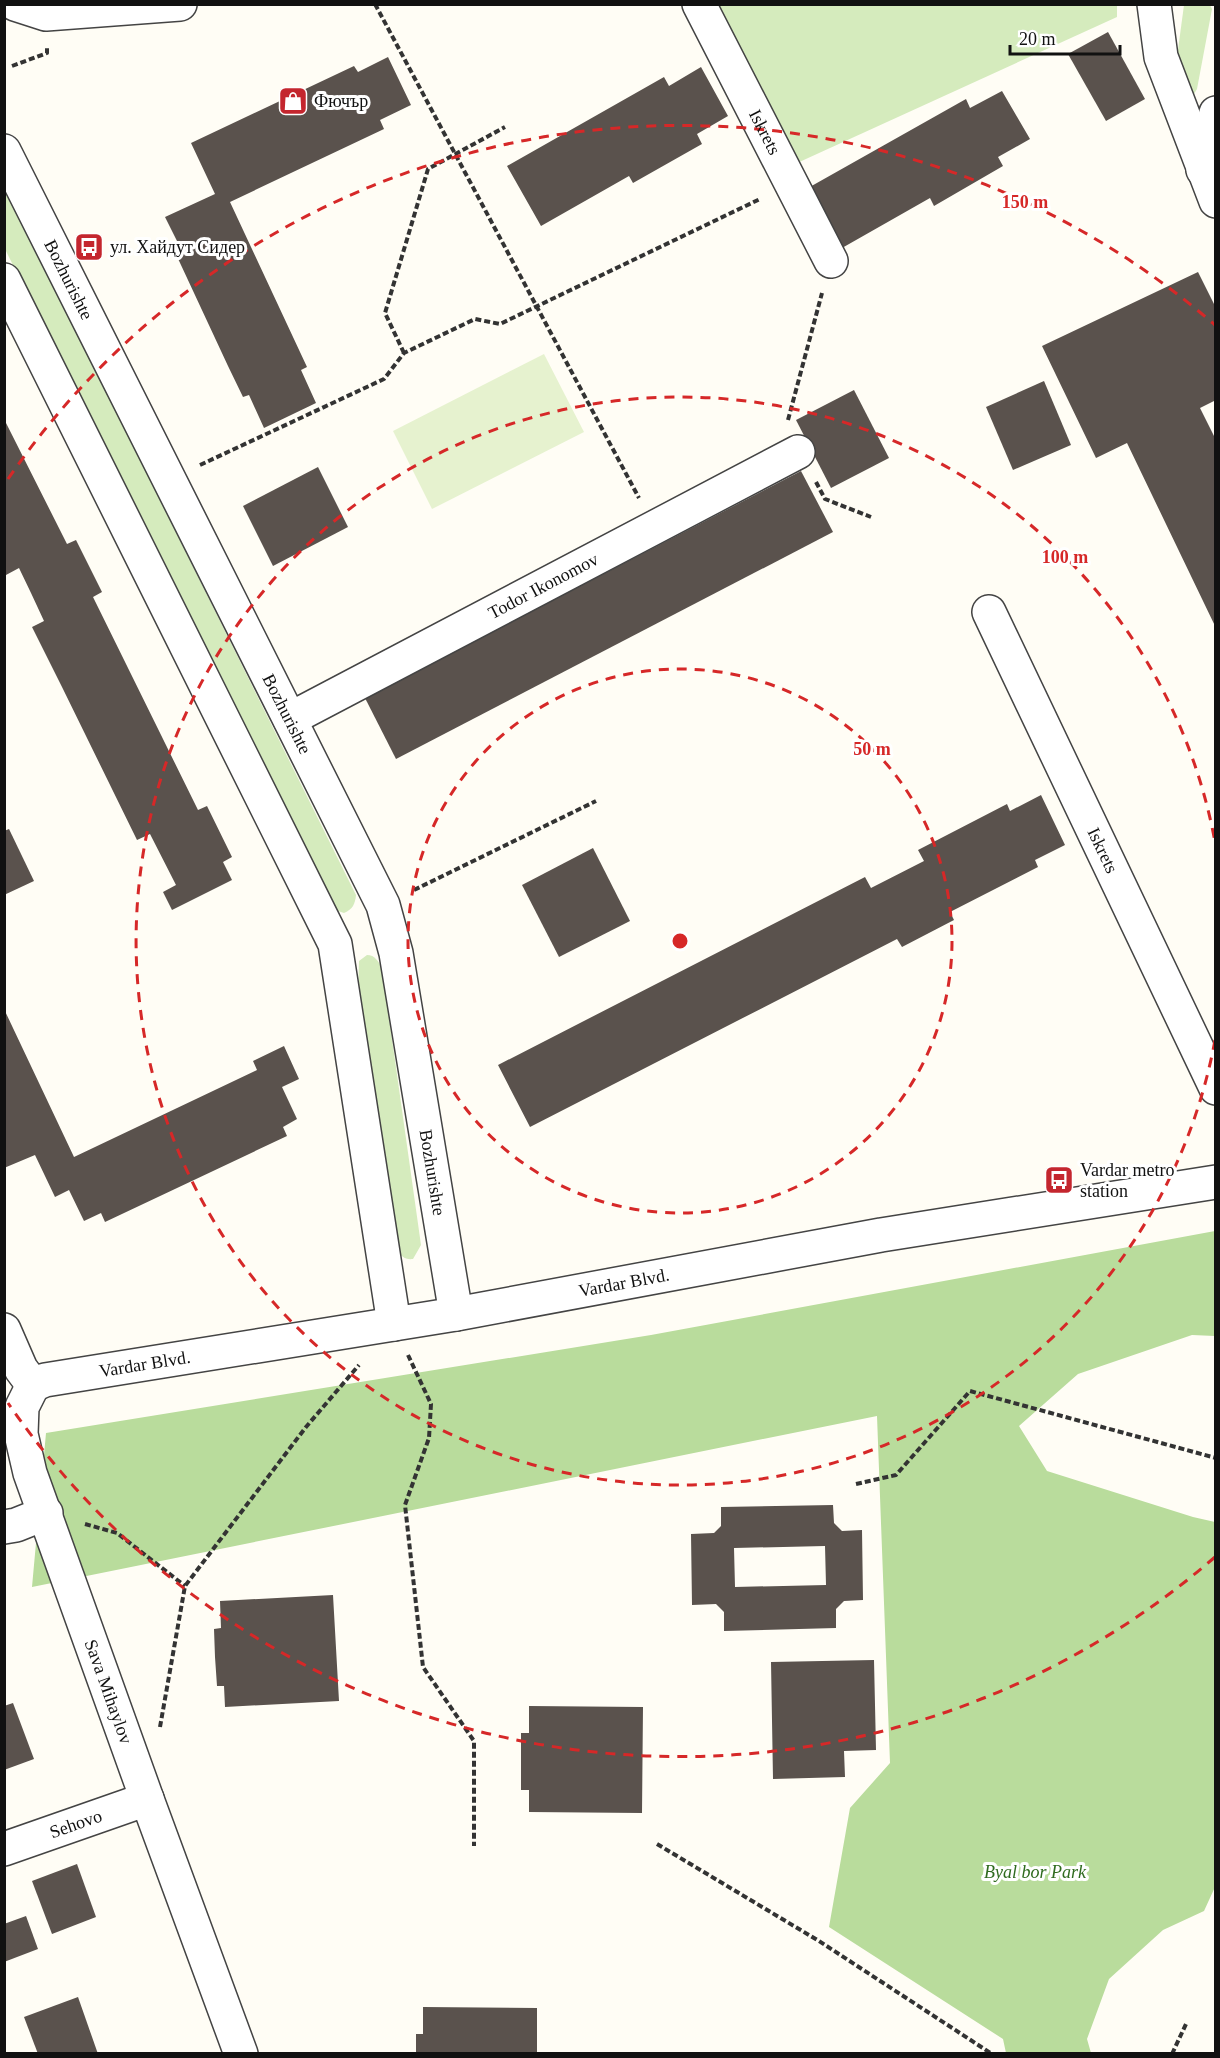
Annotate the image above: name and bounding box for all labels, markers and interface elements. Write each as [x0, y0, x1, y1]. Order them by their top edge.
scale bar [1010, 18, 1120, 56]
text: 20 m [1019, 29, 1056, 49]
shop icon: Фючър [277, 85, 309, 117]
place label: Фючър [314, 91, 368, 111]
street label: Iskrets [745, 106, 785, 158]
text: 150 m [1002, 192, 1048, 212]
bus stop icon: ул. Хайдут Сидер [73, 231, 105, 263]
street label: Bozhurishte [40, 236, 97, 323]
place label: ул. Хайдут Сидер [110, 237, 245, 257]
text: 100 m [1042, 547, 1088, 567]
street label: Todor Ikonomov [485, 549, 601, 623]
street label: Bozhurishte [258, 671, 315, 757]
text: 50 m [853, 739, 891, 759]
street label: Iskrets [1083, 824, 1122, 876]
centre of rings [670, 931, 690, 951]
street label: Bozhurishte [415, 1128, 449, 1217]
place label: Vardar metro station [1080, 1160, 1174, 1201]
bus stop icon: Vardar metro station [1043, 1164, 1075, 1196]
street label: Vardar Blvd. [577, 1265, 671, 1301]
street label: Vardar Blvd. [98, 1347, 192, 1381]
street label: Sava Mihaylov [81, 1637, 136, 1747]
street label: Sehovo [47, 1806, 105, 1842]
park label: Byal bor Park [984, 1862, 1087, 1882]

